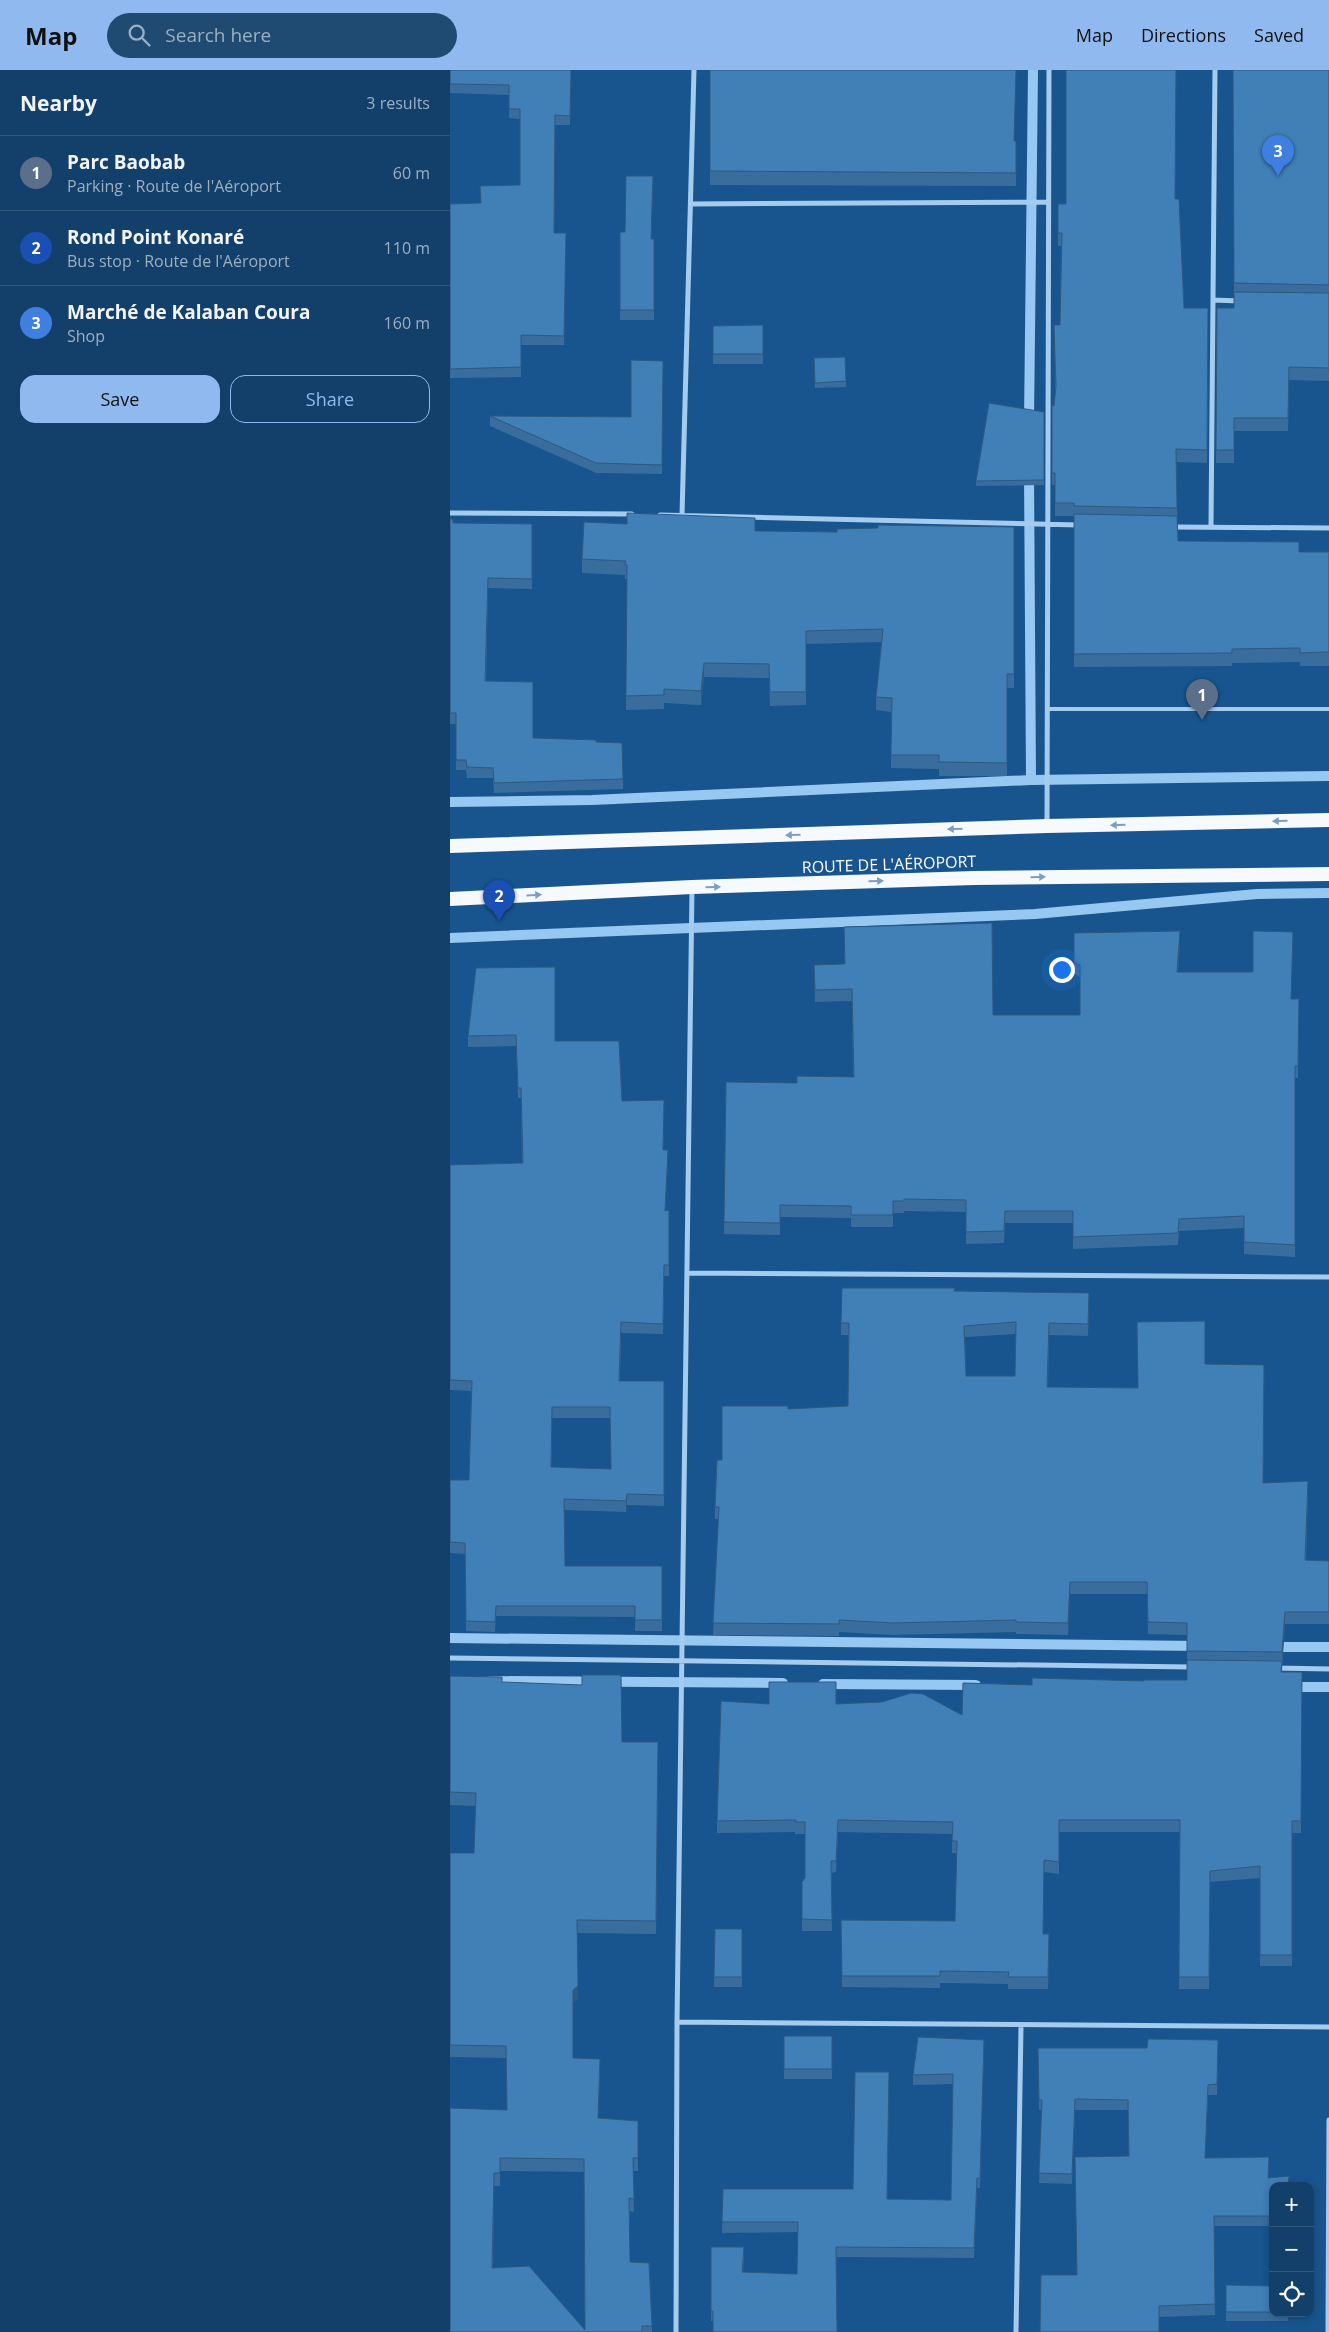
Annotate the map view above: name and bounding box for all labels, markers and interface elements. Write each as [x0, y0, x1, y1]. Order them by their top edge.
search box [107, 13, 457, 58]
text: Map [25, 19, 77, 52]
icon: search [125, 21, 153, 49]
text: Search here [165, 22, 271, 48]
text: Map [1076, 23, 1113, 47]
text: Directions [1141, 23, 1226, 47]
text: Saved [1254, 23, 1304, 47]
text: Nearby [20, 89, 97, 117]
text: 3 results [366, 92, 430, 114]
pin: 3 [1262, 135, 1294, 176]
text: Parc Baobab [67, 149, 185, 175]
text: 1 [31, 162, 41, 184]
text: 60 m [393, 162, 430, 184]
text: Parking · Route de l'Aéroport [67, 175, 281, 197]
text: Rond Point Konaré [67, 224, 244, 250]
text: 2 [31, 237, 41, 259]
text: 110 m [384, 237, 430, 259]
text: Bus stop · Route de l'Aéroport [67, 250, 290, 272]
text: Marché de Kalaban Coura [67, 299, 310, 325]
text: 3 [31, 312, 41, 334]
text: 160 m [384, 312, 430, 334]
text: Shop [67, 325, 105, 347]
button: Save [20, 375, 220, 423]
button: Share [230, 375, 430, 423]
pin: 1 [1186, 679, 1218, 720]
one-way arrow [1272, 818, 1288, 826]
one-way arrow [1110, 821, 1126, 829]
one-way arrow [947, 826, 963, 834]
one-way arrow [785, 831, 801, 839]
street label: ROUTE DE L'AÉROPORT [801, 850, 977, 878]
one-way arrow [1031, 873, 1047, 881]
one-way arrow [868, 877, 884, 885]
pin: 2 [483, 880, 515, 921]
one-way arrow [706, 882, 722, 890]
one-way arrow [526, 891, 542, 899]
your location [1049, 957, 1075, 983]
map controls [1269, 2182, 1314, 2317]
button: + [1269, 2182, 1314, 2227]
button: − [1269, 2227, 1314, 2272]
button: locate [1269, 2272, 1314, 2317]

